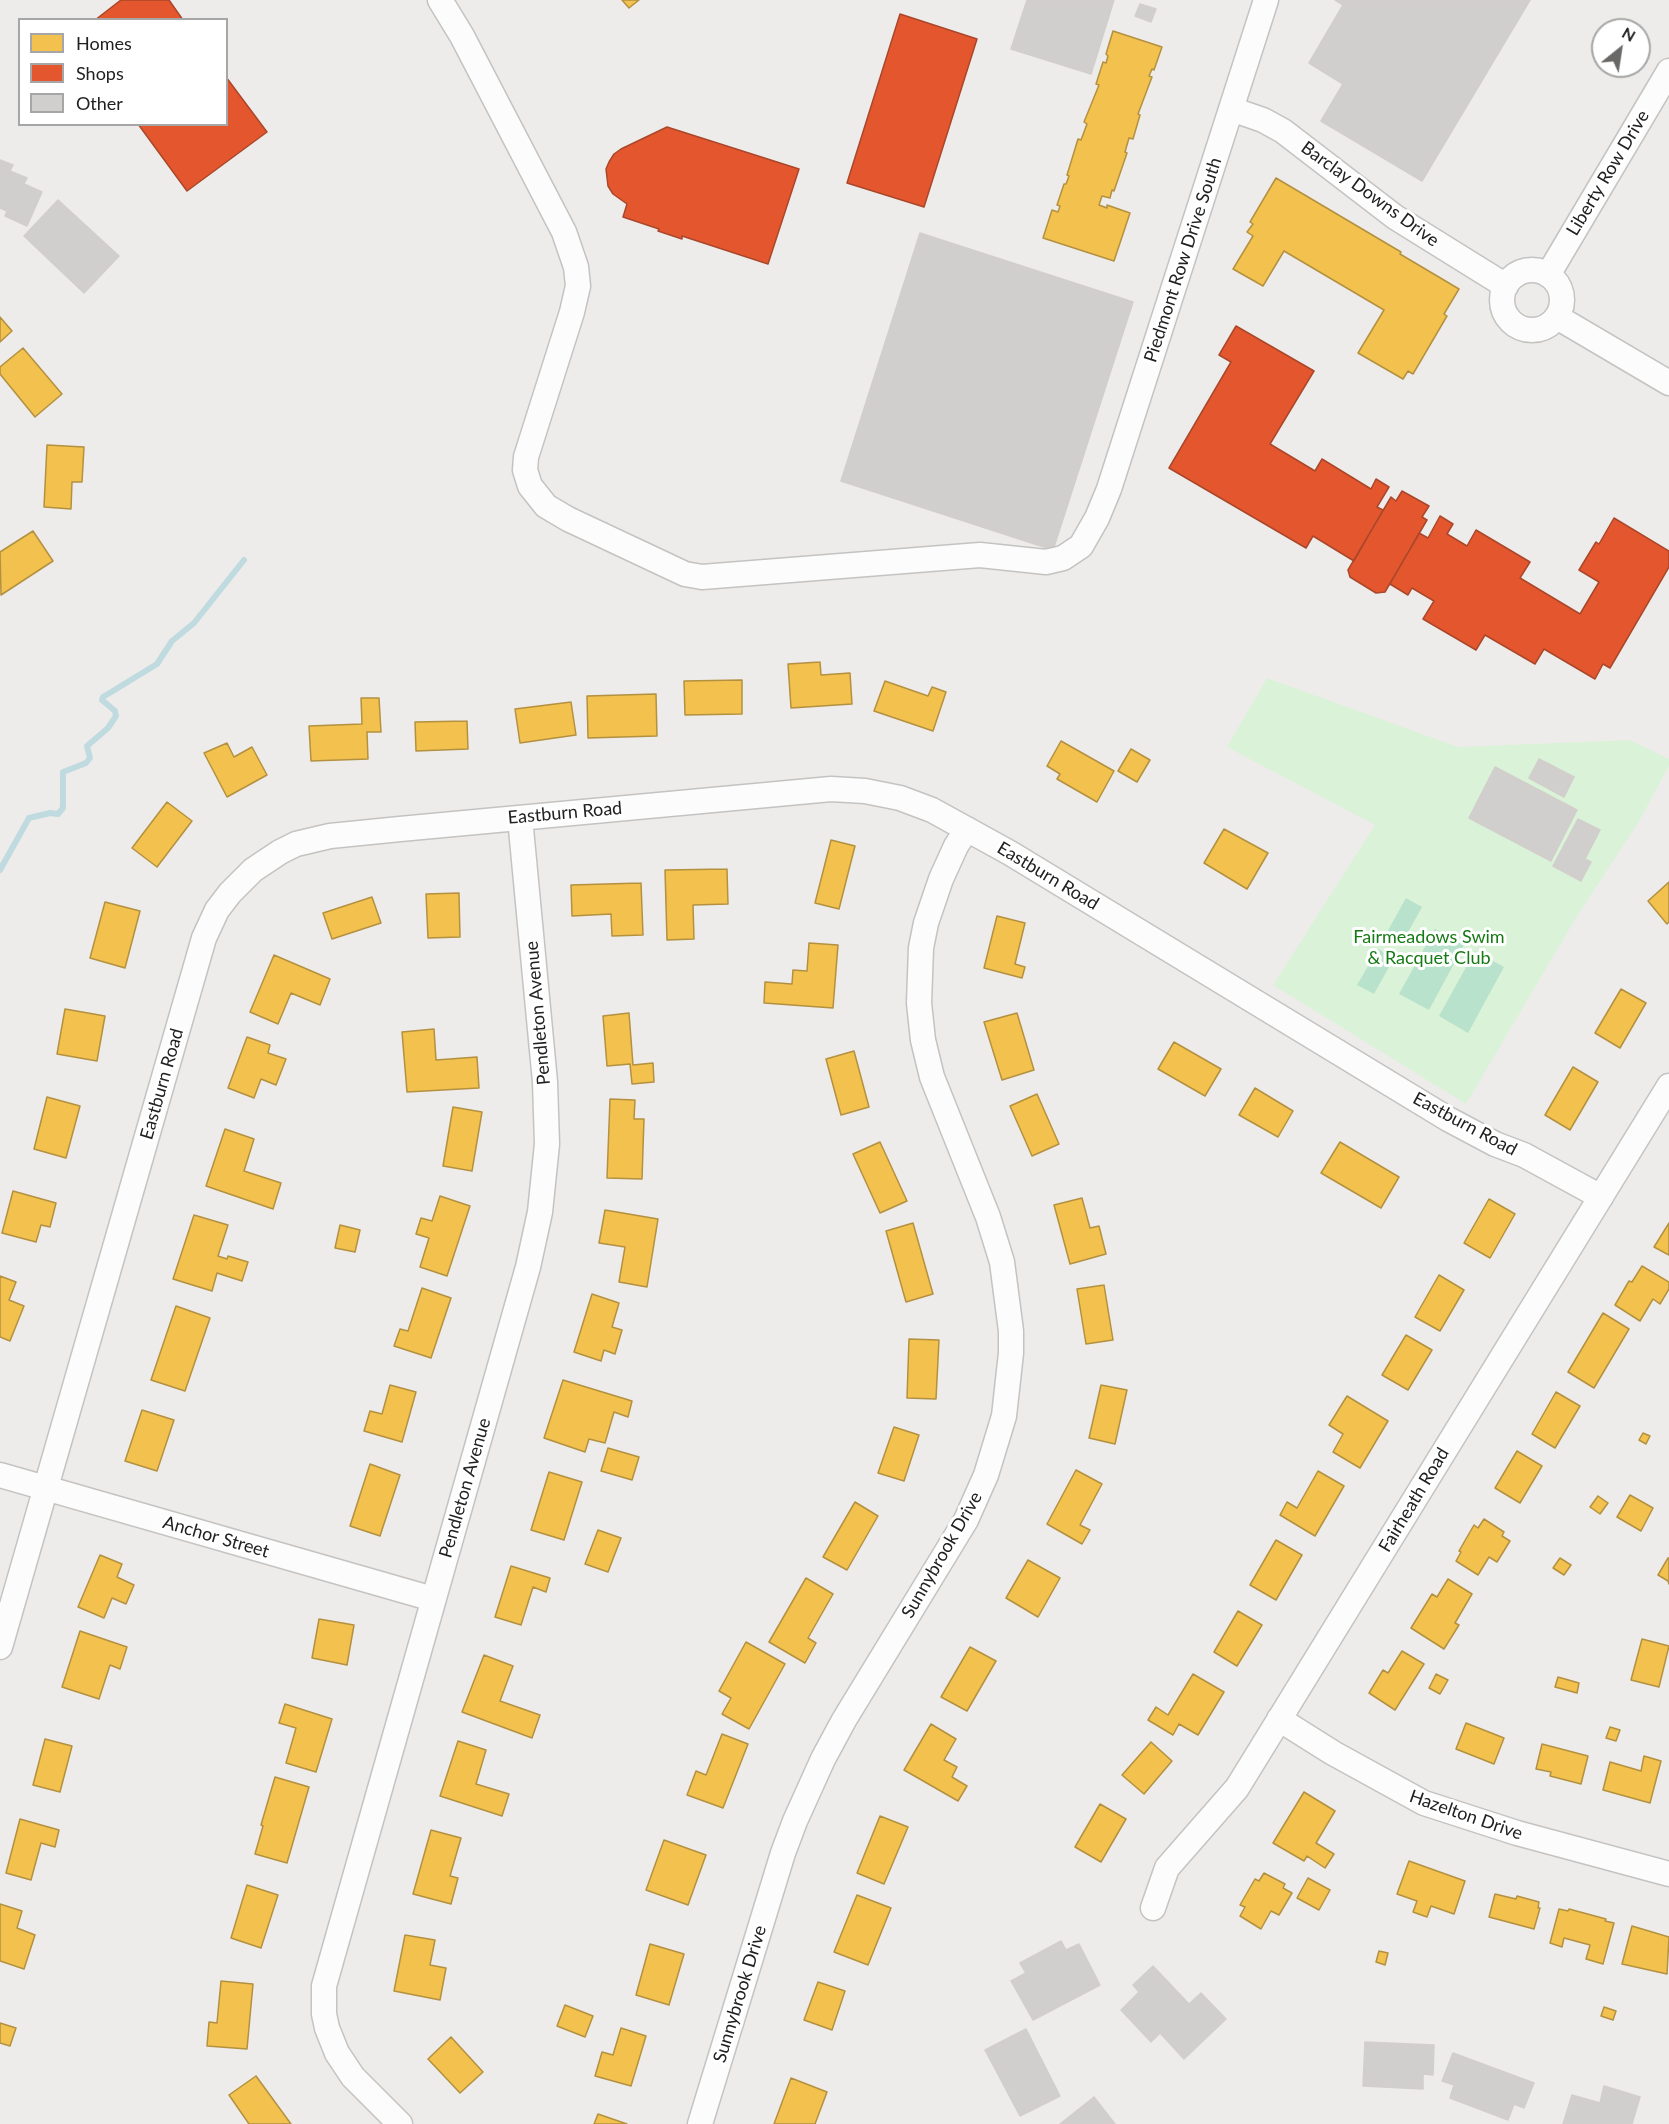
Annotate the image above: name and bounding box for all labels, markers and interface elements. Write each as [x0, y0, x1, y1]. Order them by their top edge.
legend [18, 18, 228, 126]
north arrow [1591, 18, 1651, 78]
text: N [1619, 22, 1639, 45]
text: Homes [76, 32, 132, 54]
text: Shops [76, 62, 124, 84]
text: Other [76, 92, 123, 114]
street label: Liberty Row Drive [1562, 106, 1654, 240]
street label: Barclay Downs Drive [1297, 137, 1443, 251]
street label: Piedmont Row Drive South [1140, 155, 1226, 365]
street label: Eastburn Road [507, 797, 623, 829]
street label: Eastburn Road [993, 837, 1103, 915]
park label: Fairmeadows Swim & Racquet Club [1353, 926, 1505, 968]
street label: Pendleton Avenue [521, 940, 555, 1086]
street label: Eastburn Road [136, 1026, 188, 1142]
street label: Eastburn Road [1409, 1088, 1521, 1160]
street label: Pendleton Avenue [435, 1416, 495, 1560]
street label: Fairheath Road [1374, 1444, 1454, 1556]
street label: Sunnybrook Drive [897, 1488, 987, 1622]
street label: Anchor Street [160, 1512, 272, 1562]
street label: Hazelton Drive [1407, 1786, 1525, 1844]
street label: Sunnybrook Drive [709, 1923, 771, 2065]

